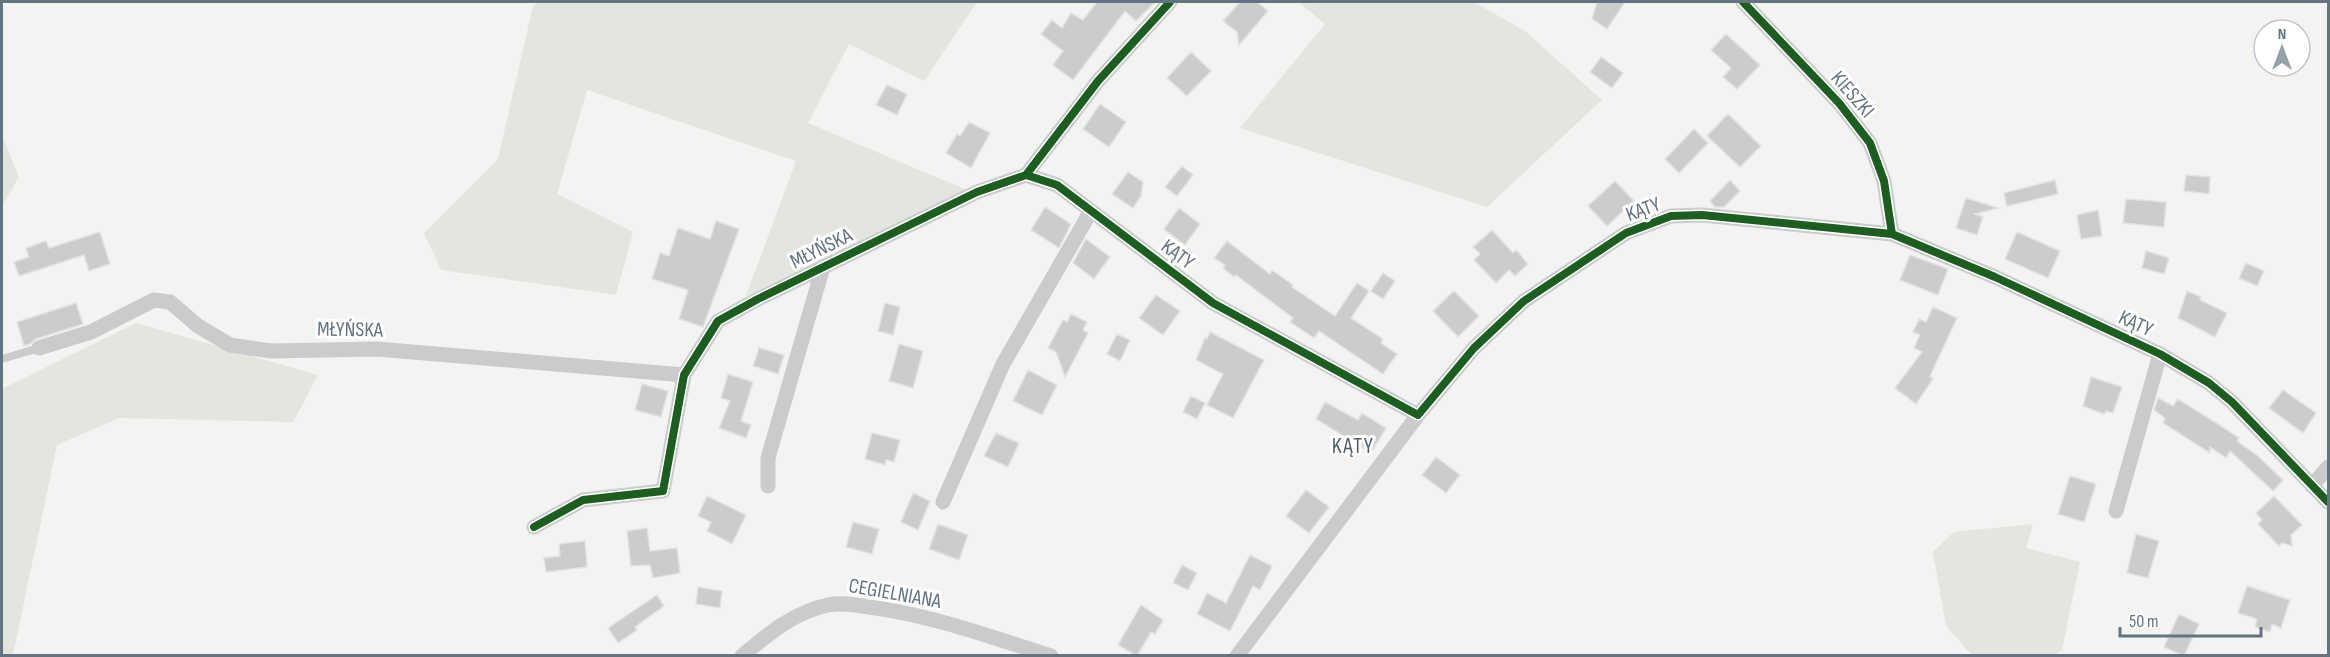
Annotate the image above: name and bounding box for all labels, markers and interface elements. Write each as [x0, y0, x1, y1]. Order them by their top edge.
north arrow [2252, 18, 2312, 78]
text: N [2278, 25, 2286, 44]
street label: KIESZKI [1826, 66, 1880, 123]
street label: KĄTY [1622, 192, 1664, 227]
street label: MŁYŃSKA [786, 222, 857, 274]
street label: KĄTY [1156, 234, 1199, 275]
street label: KĄTY [2115, 305, 2157, 342]
street label: MŁYŃSKA [317, 316, 384, 343]
district label: KĄTY [1332, 433, 1374, 460]
street label: CEGIELNIANA [847, 573, 944, 614]
scale bar [2120, 600, 2261, 638]
text: 50 m [2129, 611, 2159, 632]

